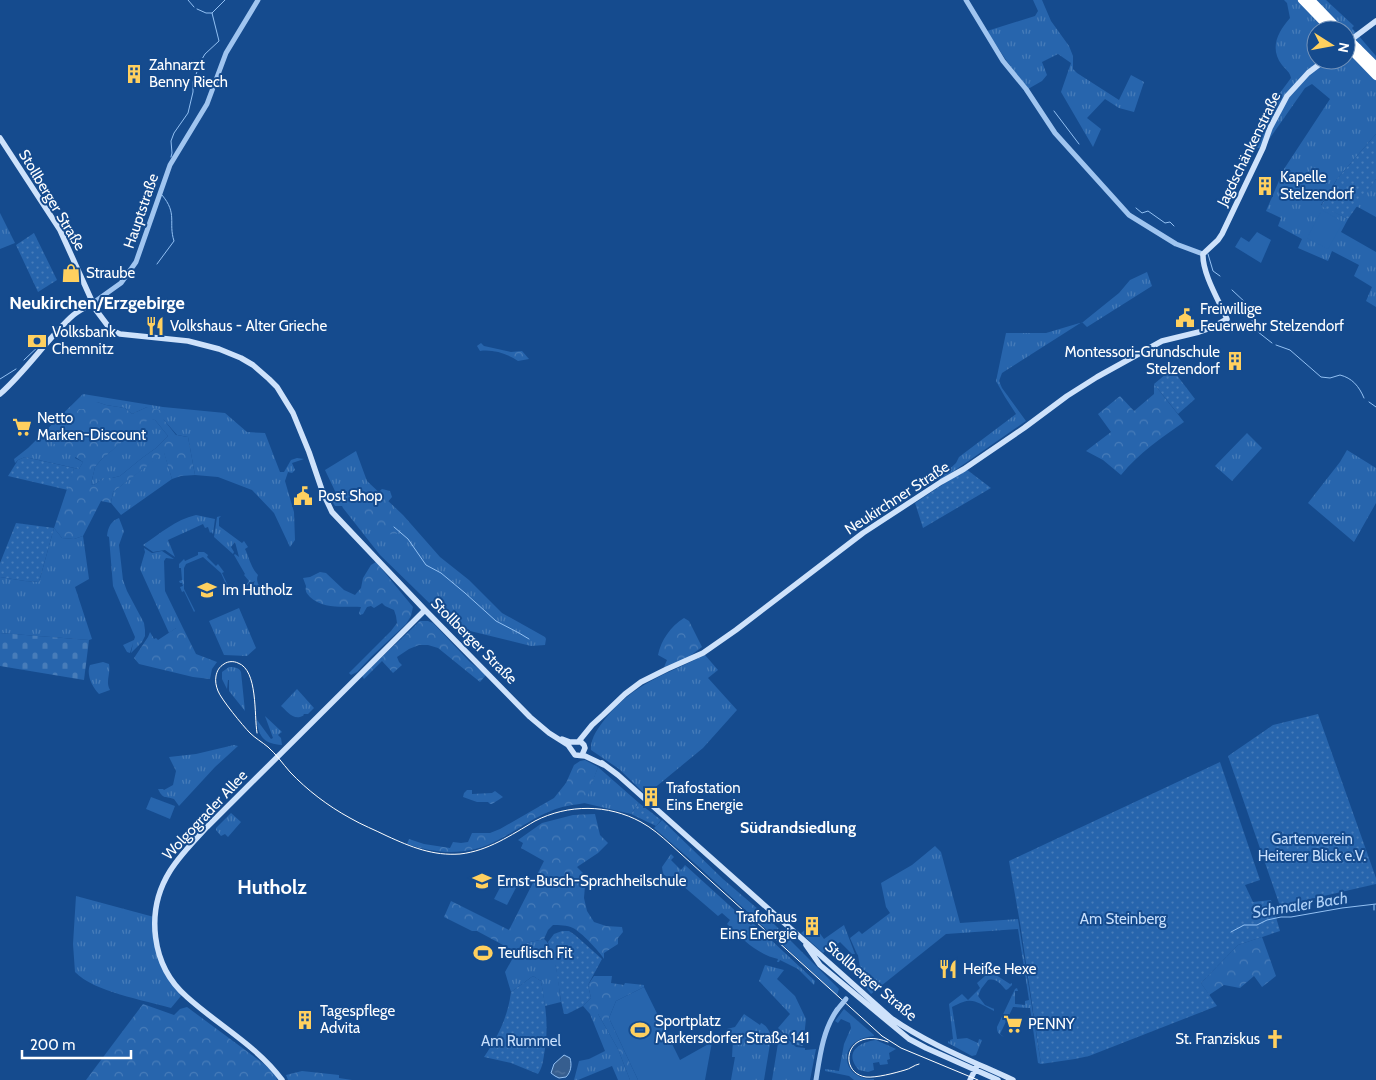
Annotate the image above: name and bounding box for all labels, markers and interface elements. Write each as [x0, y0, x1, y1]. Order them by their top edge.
north arrow [1306, 20, 1356, 70]
text: N [1334, 41, 1354, 54]
place label: Zahnarzt Benny Riech [149, 56, 228, 91]
building icon: Zahnarzt Benny Riech [123, 63, 145, 85]
street label: Jagdschänkenstraße [1213, 89, 1285, 210]
street label: Stollberger Straße [15, 146, 89, 254]
place label: Kapelle Stelzendorf [1280, 168, 1354, 203]
street label: Hauptstraße [120, 171, 162, 251]
building icon: Kapelle Stelzendorf [1254, 175, 1276, 197]
shop icon: Straube [60, 262, 82, 284]
place label: Straube [86, 264, 136, 282]
district label: Neukirchen/Erzgebirge [9, 292, 185, 314]
place label: Freiwillige Feuerwehr Stelzendorf [1200, 300, 1344, 335]
public building icon: Freiwillige Feuerwehr Stelzendorf [1174, 307, 1196, 329]
restaurant icon: Volkshaus - Alter Grieche [144, 315, 166, 337]
place label: Volkshaus - Alter Grieche [170, 317, 327, 335]
place label: Volksbank Chemnitz [52, 323, 116, 358]
bank icon: Volksbank Chemnitz [26, 330, 48, 352]
place label: Montessori-Grundschule Stelzendorf [1064, 343, 1220, 378]
building icon: Montessori-Grundschule Stelzendorf [1224, 350, 1246, 372]
place label: Netto Marken-Discount [37, 409, 146, 444]
supermarket icon: Netto Marken-Discount [11, 416, 33, 438]
street label: Neukirchner Straße [841, 457, 953, 539]
public building icon: Post Shop [292, 485, 314, 507]
place label: Post Shop [318, 487, 383, 505]
school or university icon: Im Hutholz [196, 579, 218, 601]
place label: Im Hutholz [222, 581, 293, 599]
street label: Stollberger Straße [427, 594, 521, 688]
street label: Wolgograder Allee [159, 766, 251, 864]
place label: Trafostation Eins Energie [666, 779, 744, 814]
building icon: Trafostation Eins Energie [640, 786, 662, 808]
district label: Südrandsiedlung [740, 818, 856, 837]
park label: Gartenverein Heiterer Blick e.V. [1258, 830, 1366, 865]
school or university icon: Ernst-Busch-Sprachheilschule [471, 870, 493, 892]
place label: Ernst-Busch-Sprachheilschule [497, 872, 687, 890]
district label: Hutholz [237, 875, 307, 899]
water label: Schmaler Bach [1251, 888, 1349, 922]
place label: Trafohaus Eins Energie [720, 908, 797, 943]
park label: Am Steinberg [1080, 910, 1167, 928]
building icon: Trafohaus Eins Energie [801, 915, 823, 937]
street label: Stollberger Straße [821, 937, 921, 1025]
sports icon: Teuflisch Fit [472, 942, 494, 964]
place label: Teuflisch Fit [498, 944, 573, 962]
restaurant icon: Heiße Hexe [937, 958, 959, 980]
place label: Heiße Hexe [963, 960, 1037, 978]
place label: Tagespflege Advita [320, 1002, 395, 1037]
building icon: Tagespflege Advita [294, 1009, 316, 1031]
place label: Sportplatz Markersdorfer Straße 141 [655, 1012, 809, 1047]
supermarket icon: PENNY [1002, 1013, 1024, 1035]
place label: PENNY [1028, 1015, 1075, 1033]
sports icon: Sportplatz Markersdorfer Straße 141 [629, 1019, 651, 1041]
scale bar [22, 1028, 131, 1060]
church icon: St. Franziskus [1264, 1028, 1286, 1050]
place label: St. Franziskus [1175, 1030, 1260, 1048]
park label: Am Rummel [481, 1032, 561, 1050]
text: 200 m [30, 1036, 75, 1054]

